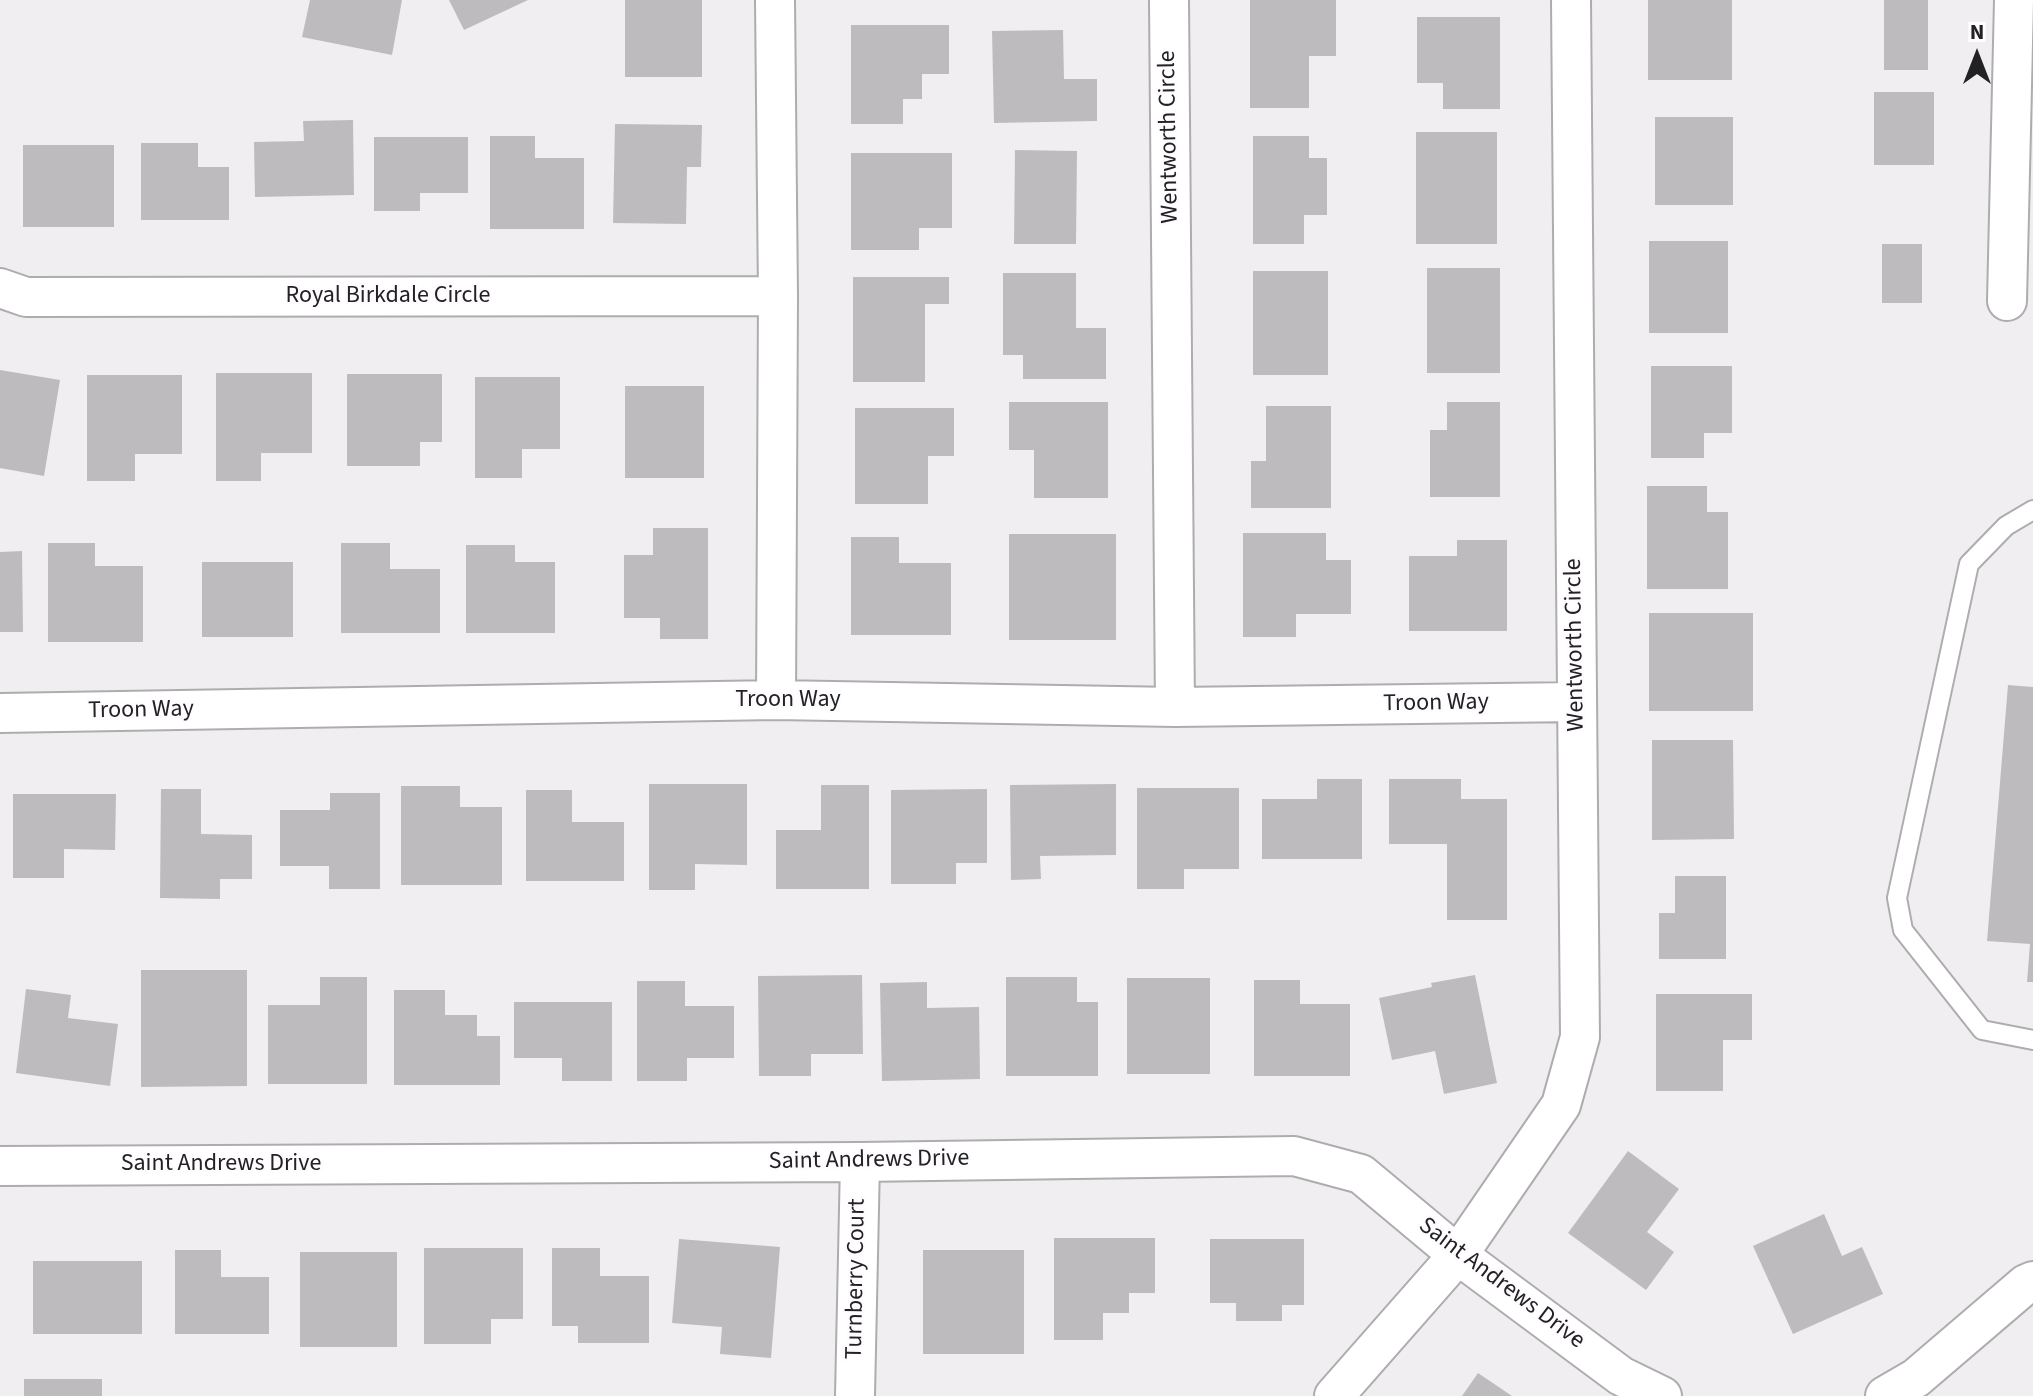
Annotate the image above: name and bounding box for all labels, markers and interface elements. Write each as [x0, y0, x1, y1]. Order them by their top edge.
north arrow [1937, 16, 2017, 96]
text: N [1970, 16, 1984, 48]
street label: Wentworth Circle [1154, 50, 1186, 224]
street label: Royal Birkdale Circle [286, 283, 490, 311]
street label: Wentworth Circle [1560, 558, 1592, 732]
street label: Troon Way [735, 687, 841, 715]
street label: Troon Way [1383, 689, 1489, 719]
street label: Troon Way [88, 696, 194, 726]
street label: Saint Andrews Drive [768, 1145, 970, 1177]
street label: Saint Andrews Drive [121, 1151, 321, 1179]
street label: Turnberry Court [841, 1198, 873, 1360]
street label: Saint Andrews Drive [1412, 1212, 1590, 1356]

